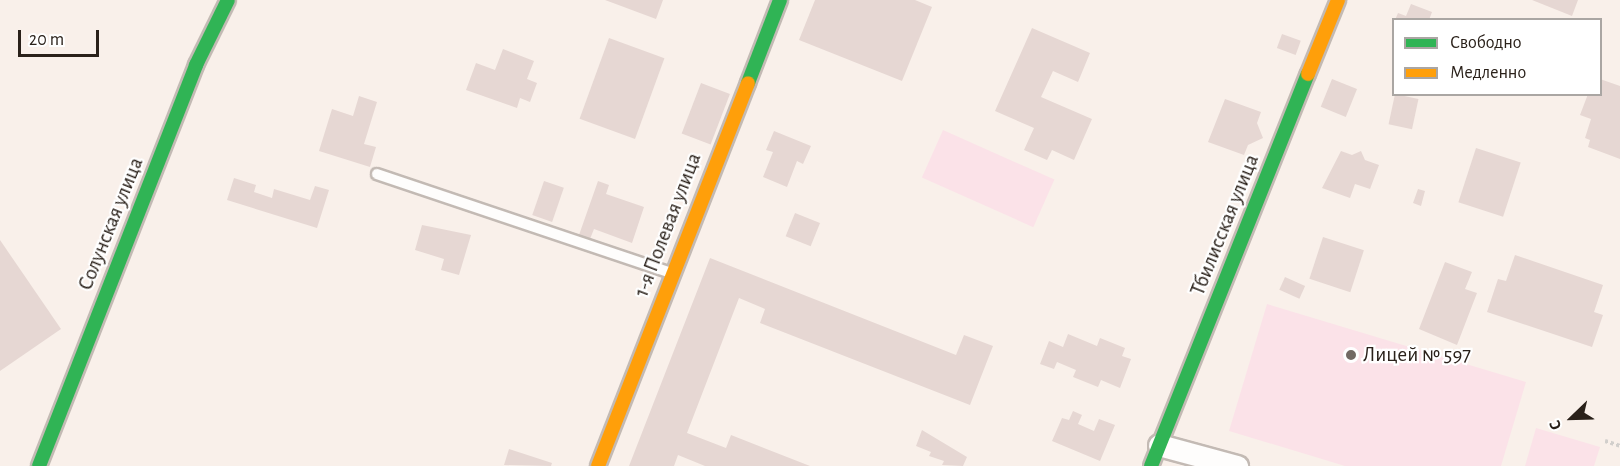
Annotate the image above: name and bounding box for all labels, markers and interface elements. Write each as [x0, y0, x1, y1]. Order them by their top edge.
scale bar [21, 18, 102, 56]
legend [1392, 18, 1602, 96]
text: 20 m [29, 31, 64, 49]
text: Свободно [1450, 34, 1522, 52]
text: Медленно [1450, 64, 1526, 82]
street label: 1-я Полевая улица [629, 150, 707, 300]
street label: Тбилисская улица [1185, 151, 1265, 299]
street label: Солунская улица [73, 154, 149, 294]
place label: Лицей № 597 [1363, 342, 1471, 368]
marker: Лицей № 597 [1344, 348, 1358, 362]
north arrow [1542, 388, 1602, 448]
text: С [1546, 418, 1565, 432]

